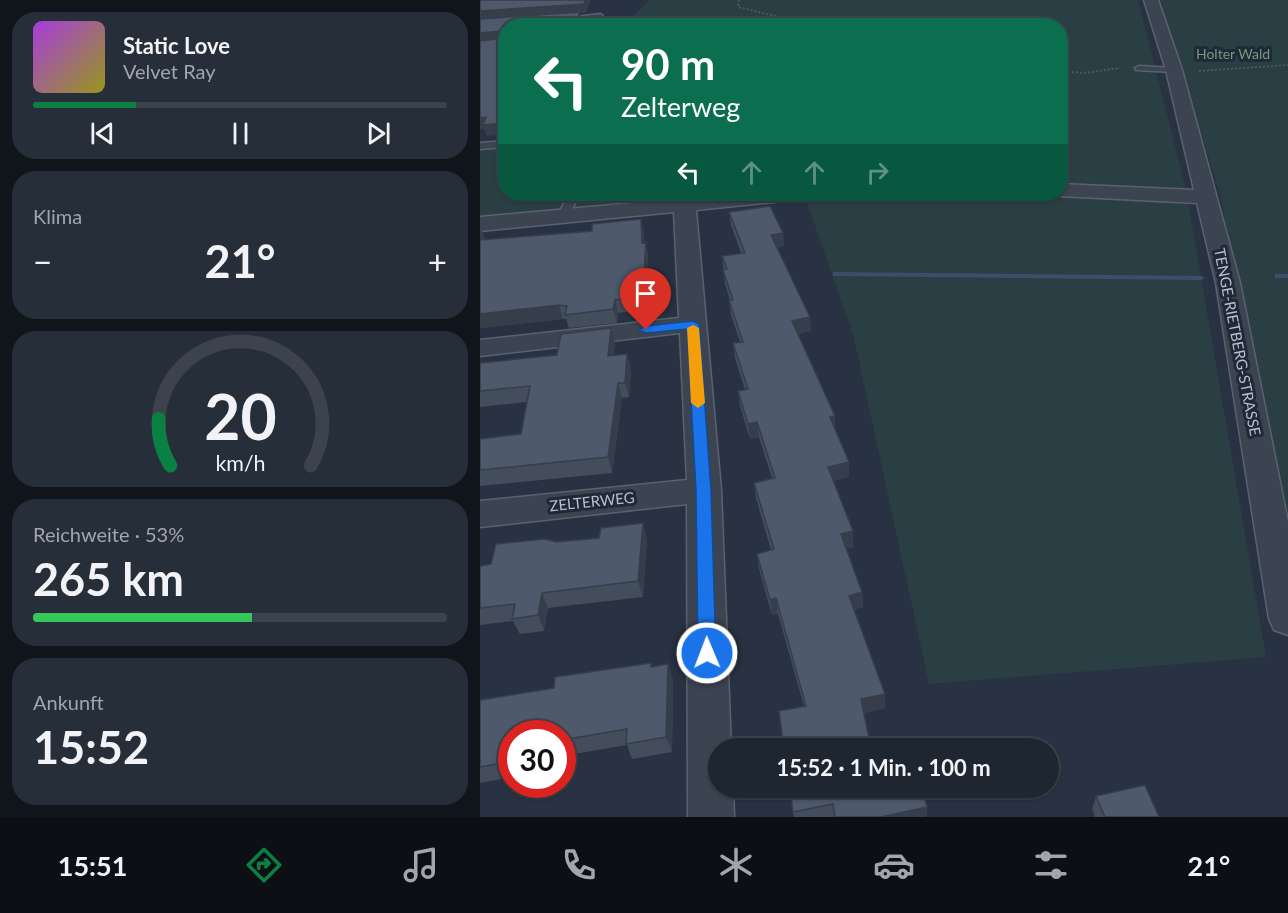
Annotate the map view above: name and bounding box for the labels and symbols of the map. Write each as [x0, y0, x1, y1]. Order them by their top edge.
park label: Holter Wald [1196, 45, 1270, 62]
street label: TENGE-RIETBERG-STRASSE [1211, 246, 1265, 437]
pin [620, 268, 671, 330]
street label: ZELTERWEG [548, 488, 635, 514]
position arrow [675, 621, 739, 685]
speed limit sign: 30 [498, 720, 576, 798]

